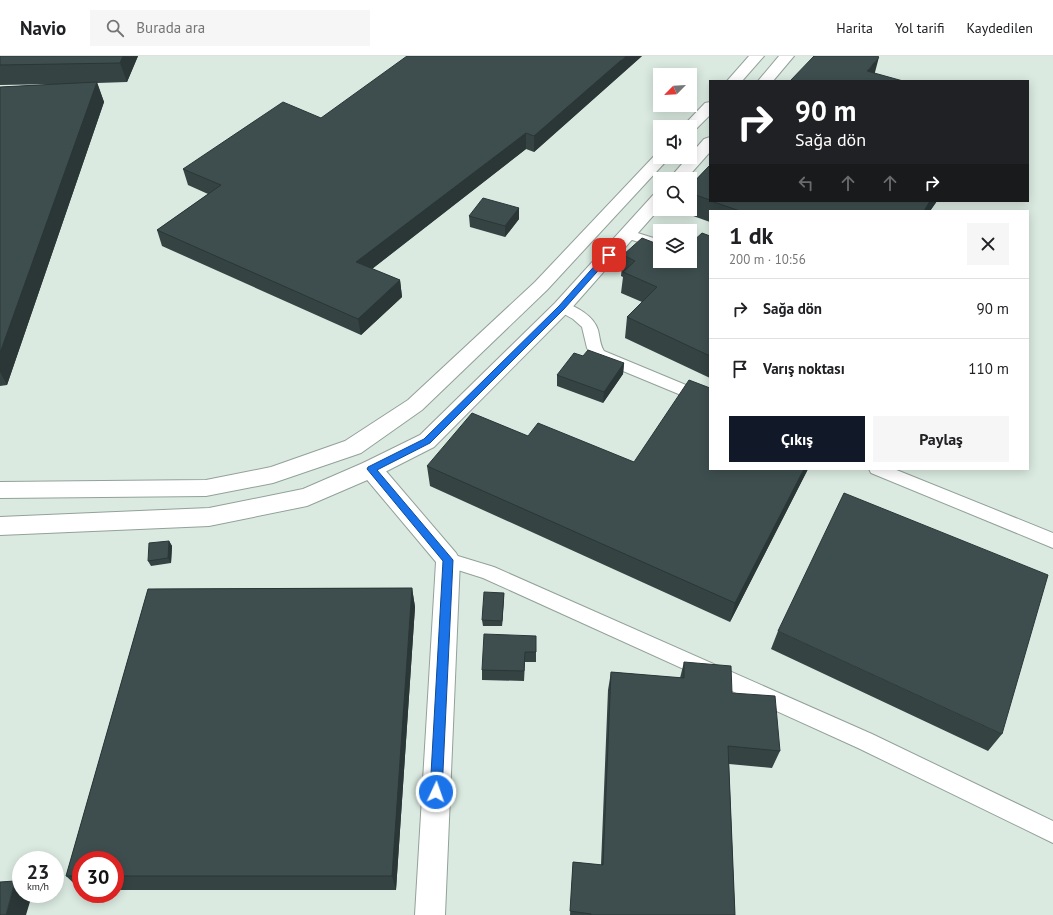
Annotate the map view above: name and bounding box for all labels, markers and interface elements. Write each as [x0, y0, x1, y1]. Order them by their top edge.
search box [90, 10, 370, 46]
text: Navio [20, 16, 66, 40]
icon: search [104, 17, 126, 39]
text: Burada ara [136, 18, 205, 37]
text: Harita [836, 19, 873, 37]
text: Yol tarifi [895, 19, 945, 37]
text: Kaydedilen [967, 19, 1033, 37]
north arrow [653, 68, 697, 112]
map controls [653, 68, 697, 268]
text: 90 m [795, 92, 856, 129]
icon: right [729, 96, 781, 148]
button: sound [653, 120, 697, 164]
text: Sağa dön [795, 128, 866, 151]
button: search [653, 172, 697, 216]
icon: left [795, 172, 817, 194]
icon: ahead [837, 172, 859, 194]
icon: ahead [879, 172, 901, 194]
icon: right [921, 172, 943, 194]
text: 1 dk [729, 220, 773, 251]
button: close [967, 223, 1009, 265]
button: layers [653, 224, 697, 268]
pin [592, 238, 626, 272]
icon: arrive [598, 244, 620, 266]
text: 200 m · 10:56 [729, 251, 806, 268]
icon: right [729, 298, 751, 320]
text: Sağa dön [763, 299, 822, 318]
text: 90 m [976, 299, 1009, 318]
icon: arrive [729, 358, 751, 380]
text: Varış noktası [763, 359, 845, 378]
text: 110 m [968, 359, 1009, 378]
button: Çıkış [729, 416, 865, 462]
button: Paylaş [873, 416, 1009, 462]
position arrow [415, 771, 457, 813]
speed limit sign: 30 [72, 851, 124, 903]
text: 23 [27, 859, 49, 885]
text: km/h [27, 880, 49, 893]

